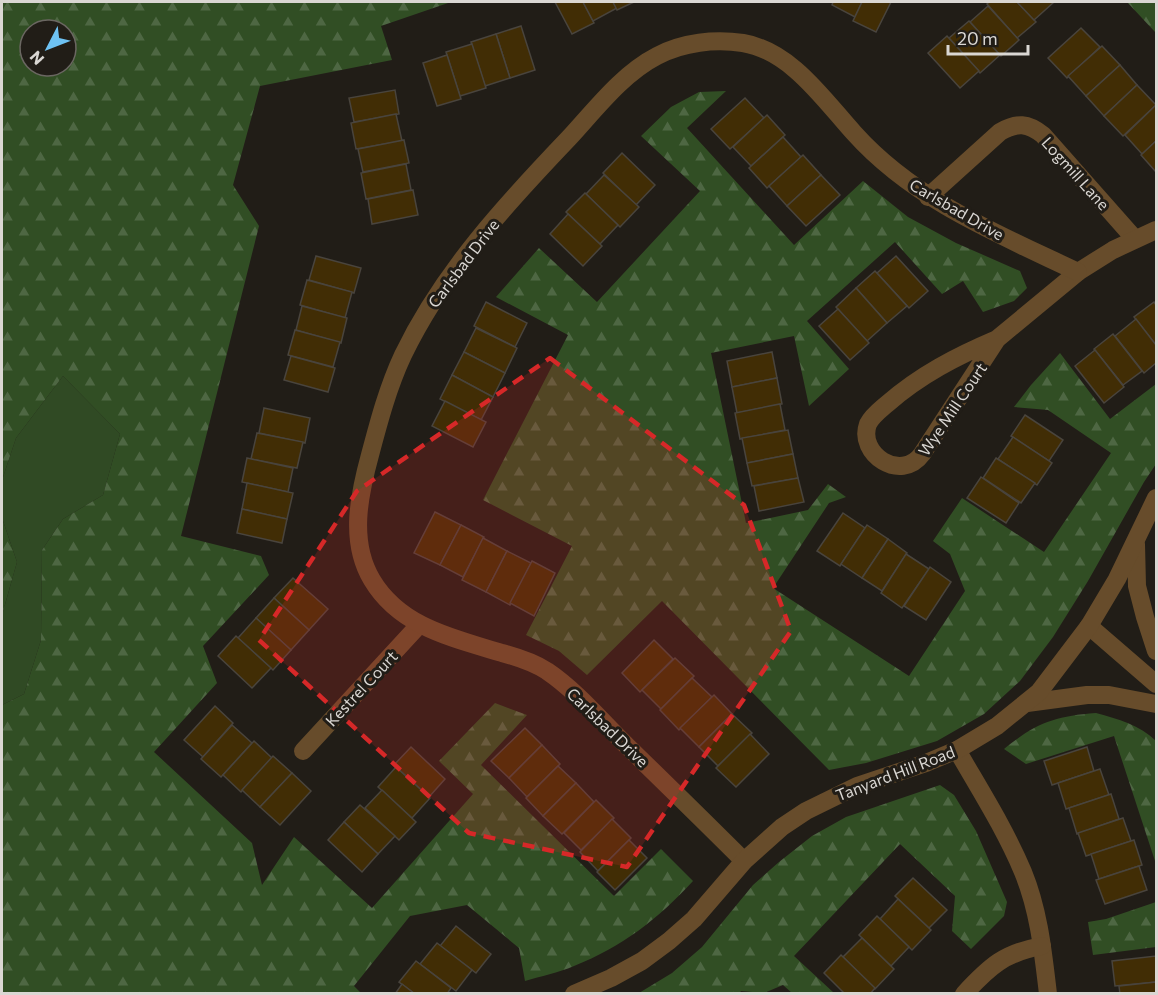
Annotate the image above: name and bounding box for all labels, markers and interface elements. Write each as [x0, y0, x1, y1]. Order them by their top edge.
north arrow [18, 18, 78, 78]
scale bar [948, 18, 1028, 56]
text: 20 m [957, 27, 998, 49]
text: N [25, 48, 48, 69]
street label: Logmill Lane [1038, 133, 1114, 213]
street label: Carlsbad Drive [906, 174, 1008, 244]
street label: Carlsbad Drive [424, 215, 502, 311]
street label: Wye Mill Court [914, 358, 990, 459]
street label: Kestrel Court [321, 646, 401, 730]
street label: Carlsbad Drive [563, 683, 653, 771]
street label: Tanyard Hill Road [833, 742, 957, 804]

